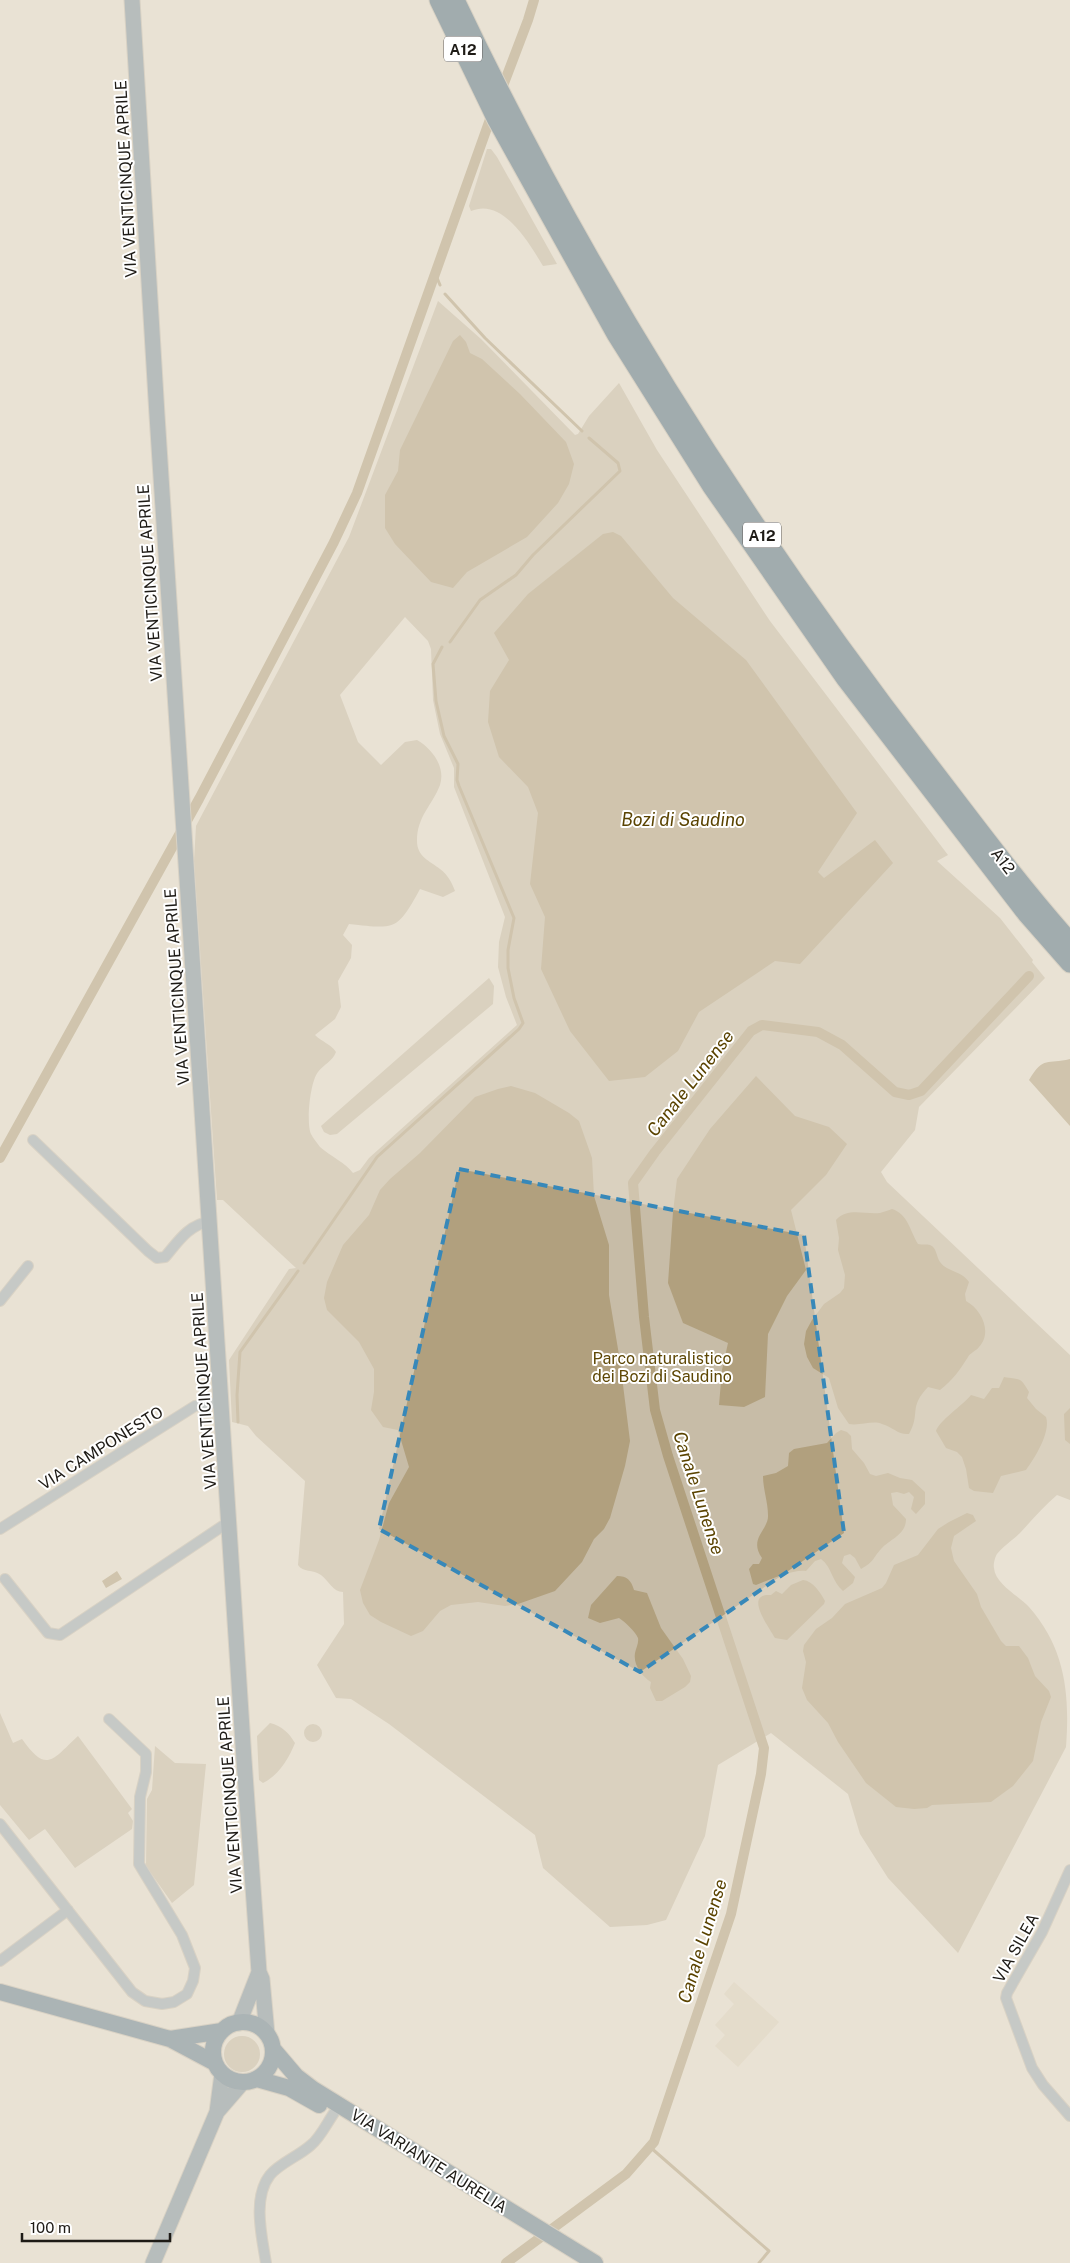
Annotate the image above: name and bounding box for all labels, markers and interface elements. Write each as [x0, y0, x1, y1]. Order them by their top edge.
road number: A12 [444, 36, 482, 62]
street label: VIA VENTICINQUE APRILE [111, 80, 141, 278]
street label: VIA VENTICINQUE APRILE [134, 484, 166, 682]
road number: A12 [743, 522, 781, 548]
water label: Bozi di Saudino [621, 809, 745, 830]
street label: A12 [987, 844, 1019, 878]
street label: VIA VENTICINQUE APRILE [161, 888, 193, 1086]
water label: Canale Lunense [642, 1026, 738, 1140]
street label: VIA VENTICINQUE APRILE [188, 1292, 220, 1490]
park label: Parco naturalistico dei Bozi di Saudino [592, 1349, 732, 1386]
street label: VIA CAMPONESTO [36, 1402, 166, 1494]
water label: Canale Lunense [669, 1429, 729, 1558]
street label: VIA VENTICINQUE APRILE [214, 1696, 246, 1894]
water label: Canale Lunense [673, 1876, 731, 2006]
street label: VIA SILEA [989, 1910, 1043, 1986]
street label: VIA VARIANTE AURELIA [347, 2105, 511, 2217]
scale bar [22, 2210, 170, 2242]
text: 100 m [30, 2219, 71, 2236]

